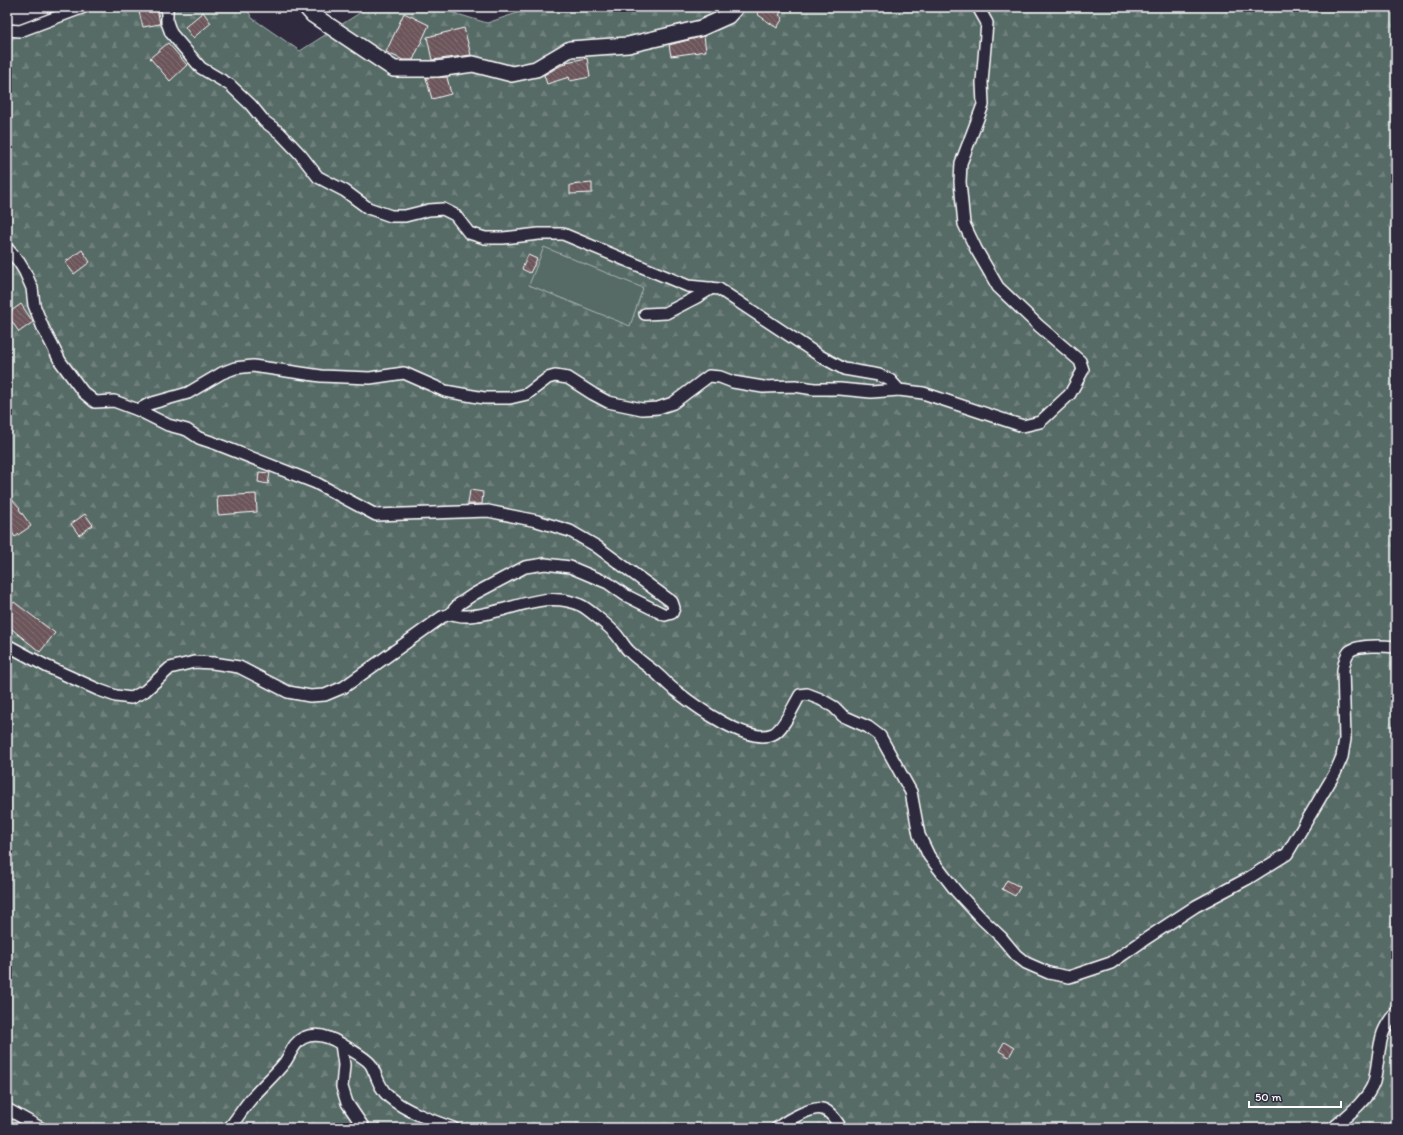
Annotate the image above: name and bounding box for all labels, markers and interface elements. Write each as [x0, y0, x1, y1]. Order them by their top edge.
scale bar [1249, 1083, 1341, 1109]
text: 50 m [1255, 1090, 1281, 1104]

